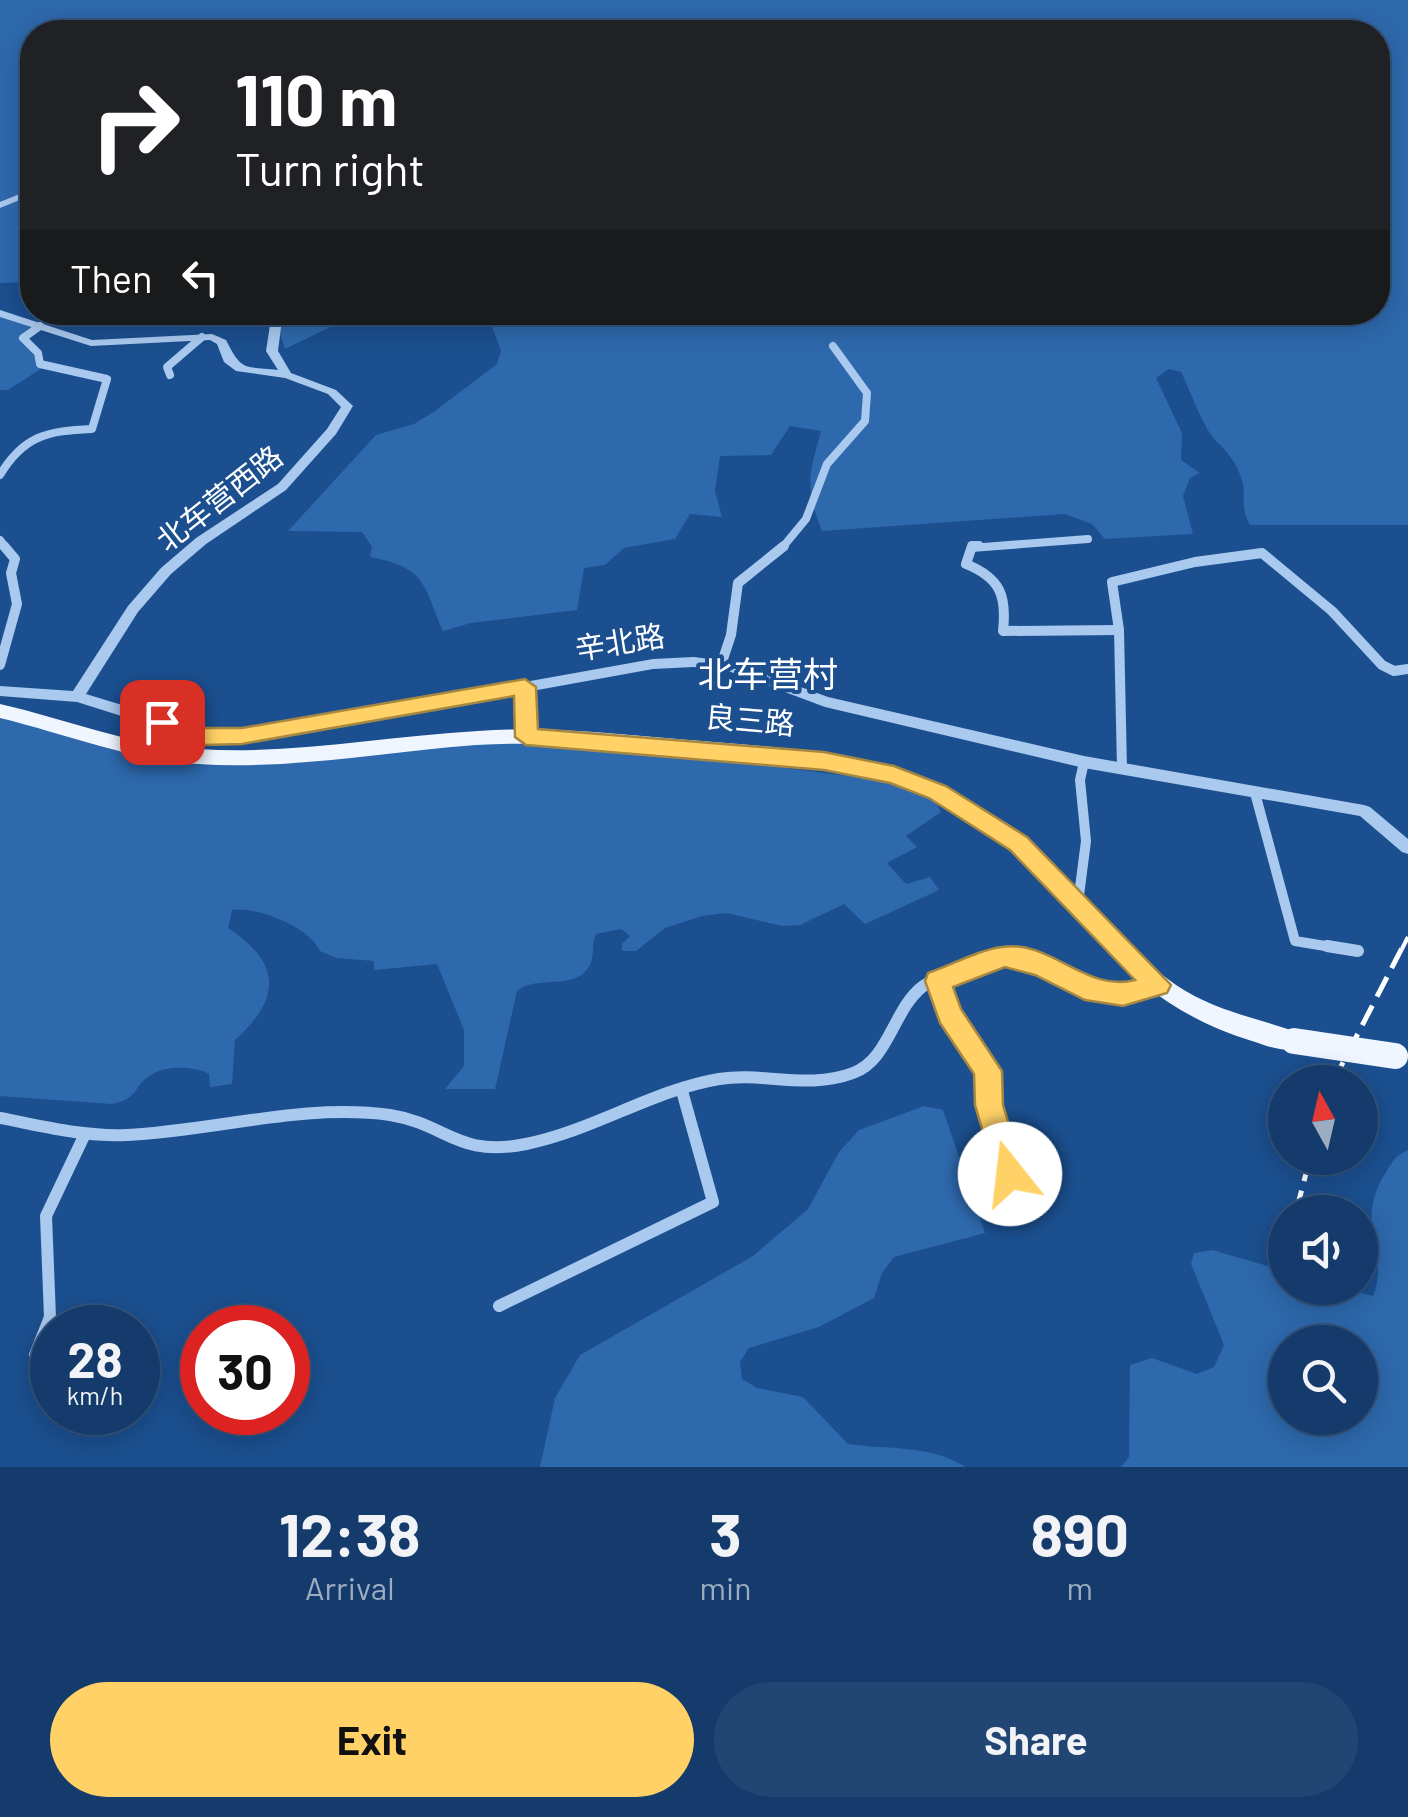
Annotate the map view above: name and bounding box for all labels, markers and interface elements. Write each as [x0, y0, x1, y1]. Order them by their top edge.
text: 110 m [235, 56, 397, 140]
icon: right [70, 60, 200, 190]
text: Turn right [235, 141, 425, 195]
icon: left [173, 250, 228, 305]
text: Then [70, 255, 153, 301]
street label: 北车营西路 [149, 437, 289, 558]
street label: 辛北路 [572, 616, 667, 666]
district label: 北车营村 [698, 652, 838, 694]
pin [120, 680, 205, 765]
icon: arrive [135, 695, 190, 750]
street label: 良三路 [704, 697, 797, 741]
north arrow [1268, 1065, 1378, 1175]
map controls [1268, 1065, 1378, 1435]
position arrow [958, 1122, 1062, 1226]
button: sound [1268, 1195, 1378, 1305]
speed limit sign: 30 [180, 1305, 310, 1435]
button: search [1268, 1325, 1378, 1435]
text: 28 [67, 1328, 123, 1388]
text: km/h [67, 1380, 123, 1410]
text: 12:38 [279, 1497, 421, 1569]
text: 3 [709, 1497, 742, 1569]
text: 890 [1030, 1497, 1129, 1569]
text: Arrival [305, 1568, 395, 1606]
text: min [700, 1568, 751, 1606]
text: m [1066, 1568, 1093, 1606]
button: Exit [50, 1682, 694, 1797]
button: Share [714, 1682, 1358, 1797]

